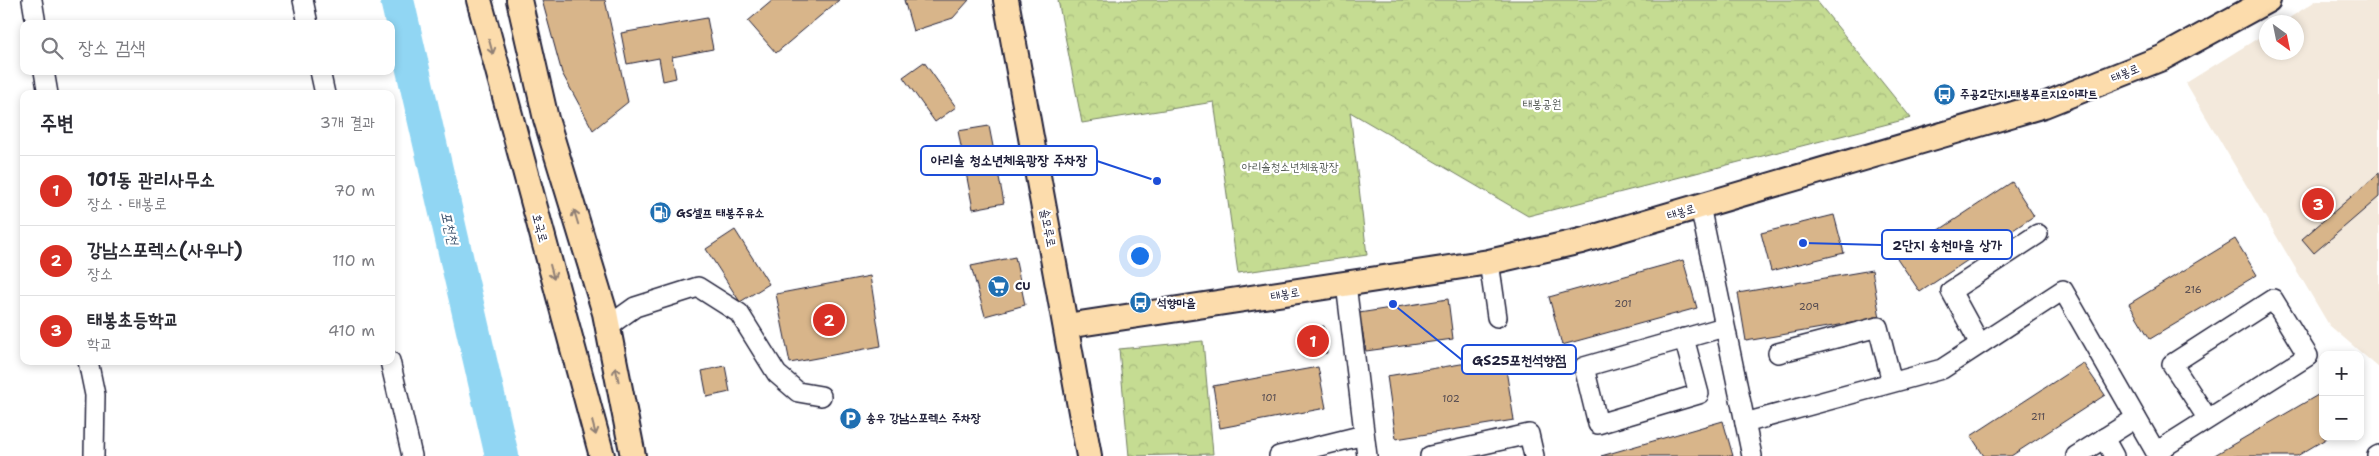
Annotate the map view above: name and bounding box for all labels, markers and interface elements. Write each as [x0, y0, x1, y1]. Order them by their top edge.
north arrow [2259, 15, 2304, 60]
search box [20, 20, 395, 75]
icon: search [38, 34, 66, 62]
text: 장소 검색 [78, 35, 146, 60]
one-way arrow [487, 39, 497, 55]
street label: 태봉로 [2109, 60, 2141, 86]
bus stop icon: 주공2단지.태봉푸르지오아파트 [1932, 82, 1956, 106]
place label: 주공2단지.태봉푸르지오아파트 [1960, 86, 2098, 102]
park label: 태봉공원 [1523, 96, 1561, 112]
text: 주변 [40, 109, 74, 137]
text: 3개 결과 [320, 112, 375, 133]
callout: 아리솔 청소년체육광장 주차장 [921, 146, 1097, 175]
text: 아리솔 청소년체육광장 주차장 [931, 151, 1088, 169]
park label: 아리솔청소년체육광장 [1242, 159, 1339, 175]
text: 101동 관리사무소 [87, 167, 215, 192]
text: 1 [52, 180, 60, 201]
text: 70 m [334, 180, 375, 201]
pin: 3 [2302, 185, 2334, 223]
text: 장소 · 태봉로 [87, 193, 167, 214]
street label: 태봉로 [1665, 200, 1697, 224]
fuel station icon: GS셀프 태봉주유소 [648, 201, 672, 225]
place label: GS셀프 태봉주유소 [676, 205, 765, 221]
street label: 솔모루로 [1036, 208, 1060, 248]
one-way arrow [570, 209, 580, 225]
water label: 포천천 [437, 210, 463, 248]
street label: 호국로 [529, 212, 551, 244]
callout: 2단지 송천마을 상가 [1882, 230, 2012, 259]
text: 2단지 송천마을 상가 [1892, 236, 2003, 254]
text: 강남스포렉스(사우나) [87, 237, 243, 262]
your location [1127, 243, 1153, 269]
text: 2 [50, 250, 62, 271]
text: 110 m [332, 250, 375, 271]
text: 장소 [87, 263, 113, 284]
one-way arrow [548, 263, 557, 279]
supermarket icon: CU [987, 274, 1011, 298]
place label: CU [1015, 278, 1031, 294]
house number: 216 [2184, 283, 2202, 296]
street label: 태봉로 [1269, 284, 1301, 304]
bus stop icon: 석향마을 [1129, 291, 1153, 315]
place label: 석향마을 [1157, 295, 1196, 311]
house number: 201 [1614, 297, 1632, 310]
house number: 209 [1799, 300, 1819, 313]
pin: 2 [813, 301, 845, 339]
text: 태봉초등학교 [87, 307, 179, 332]
text: 3 [50, 320, 62, 341]
text: 410 m [328, 320, 375, 341]
pin: 1 [1297, 322, 1329, 360]
text: 학교 [87, 333, 113, 354]
callout: GS25포천석향점 [1462, 345, 1576, 374]
text: GS25포천석향점 [1472, 351, 1567, 369]
map controls [2319, 351, 2364, 441]
button: + [2319, 351, 2364, 396]
one-way arrow [611, 366, 621, 382]
house number: 101 [1262, 391, 1276, 404]
house number: 102 [1442, 392, 1460, 405]
button: − [2319, 396, 2364, 441]
parking icon: 송우 강남스포렉스 주차장 [838, 406, 862, 430]
place label: 송우 강남스포렉스 주차장 [866, 410, 981, 426]
house number: 211 [2031, 410, 2045, 423]
one-way arrow [590, 420, 600, 436]

